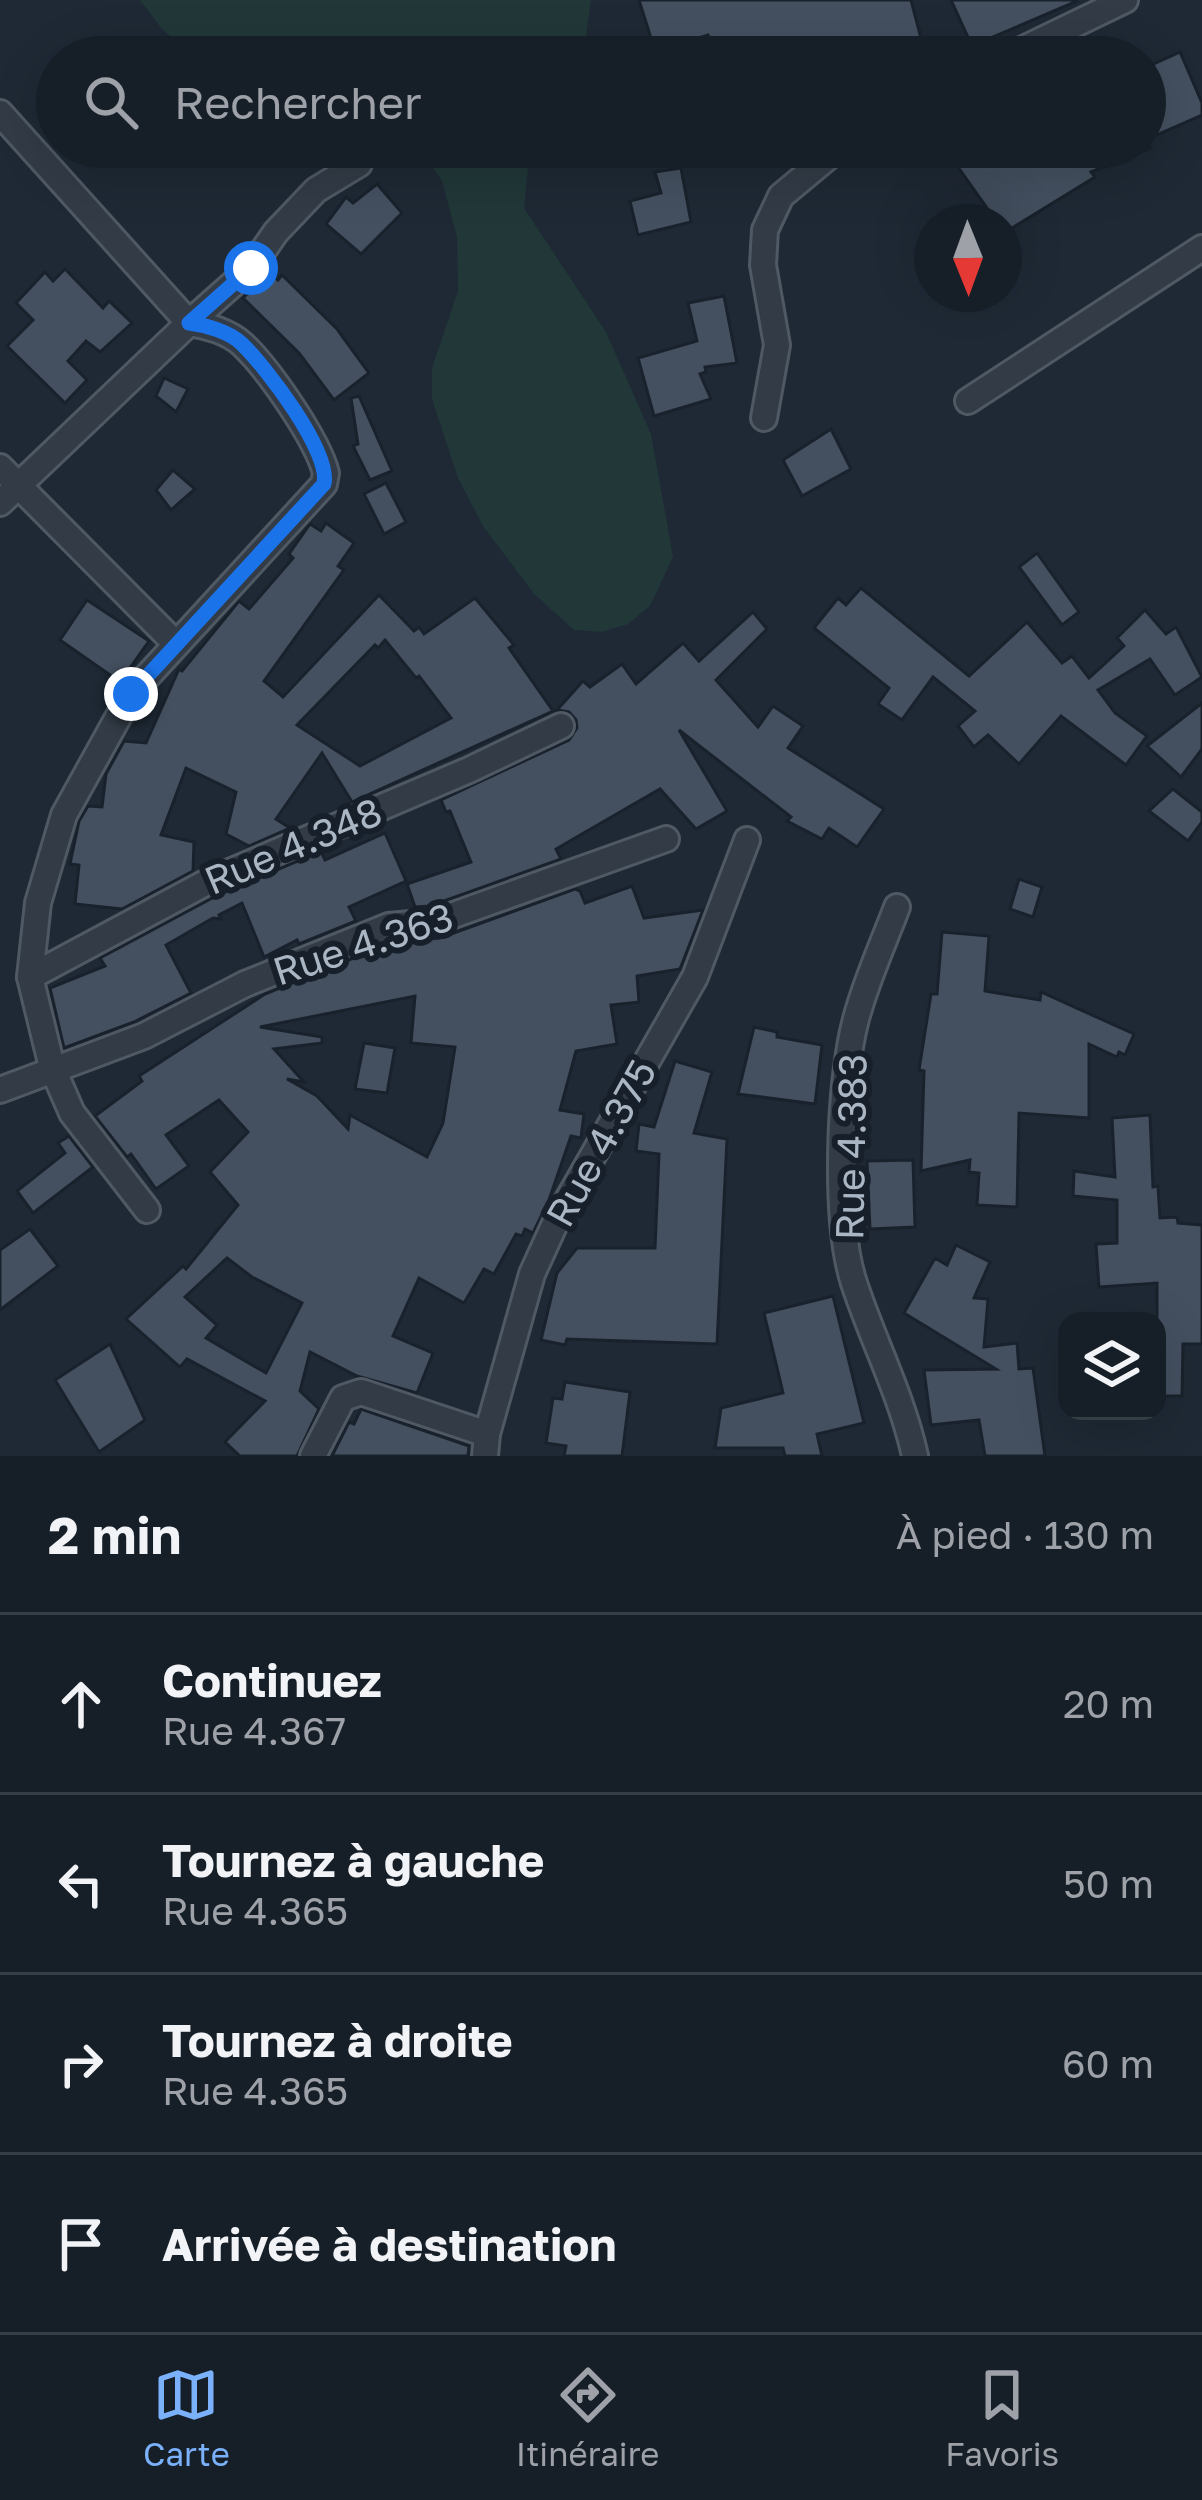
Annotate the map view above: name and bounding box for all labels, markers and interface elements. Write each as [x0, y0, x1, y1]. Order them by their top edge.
search box [36, 36, 1166, 168]
icon: search [78, 69, 144, 135]
text: Rechercher [174, 75, 422, 129]
north arrow [914, 204, 1022, 312]
route start [224, 241, 278, 295]
route end [104, 667, 158, 721]
street label: Rue 4.348 [197, 787, 388, 904]
street label: Rue 4.363 [267, 892, 459, 995]
street label: Rue 4.375 [536, 1051, 666, 1234]
street label: Rue 4.383 [825, 1053, 876, 1241]
map controls [1058, 1312, 1166, 1420]
button: layers [1058, 1312, 1166, 1420]
text: 2 min [48, 1504, 181, 1565]
text: À pied · 130 m [896, 1511, 1154, 1558]
text: Continuez [162, 1653, 382, 1707]
icon: ahead [48, 1671, 114, 1737]
text: 20 m [1063, 1680, 1154, 1727]
text: Rue 4.367 [162, 1707, 346, 1754]
text: Tournez à gauche [162, 1833, 544, 1887]
icon: left [48, 1851, 114, 1917]
text: 50 m [1063, 1860, 1154, 1907]
text: Rue 4.365 [162, 1887, 348, 1934]
text: Tournez à droite [162, 2013, 513, 2067]
icon: right [48, 2031, 114, 2097]
text: 60 m [1062, 2040, 1154, 2087]
text: Rue 4.365 [162, 2067, 348, 2114]
icon: arrive [48, 2211, 114, 2277]
text: Arrivée à destination [162, 2217, 617, 2271]
tab: Carte [143, 2362, 230, 2473]
tab: Itinéraire [516, 2362, 659, 2473]
tab: Favoris [945, 2362, 1059, 2473]

